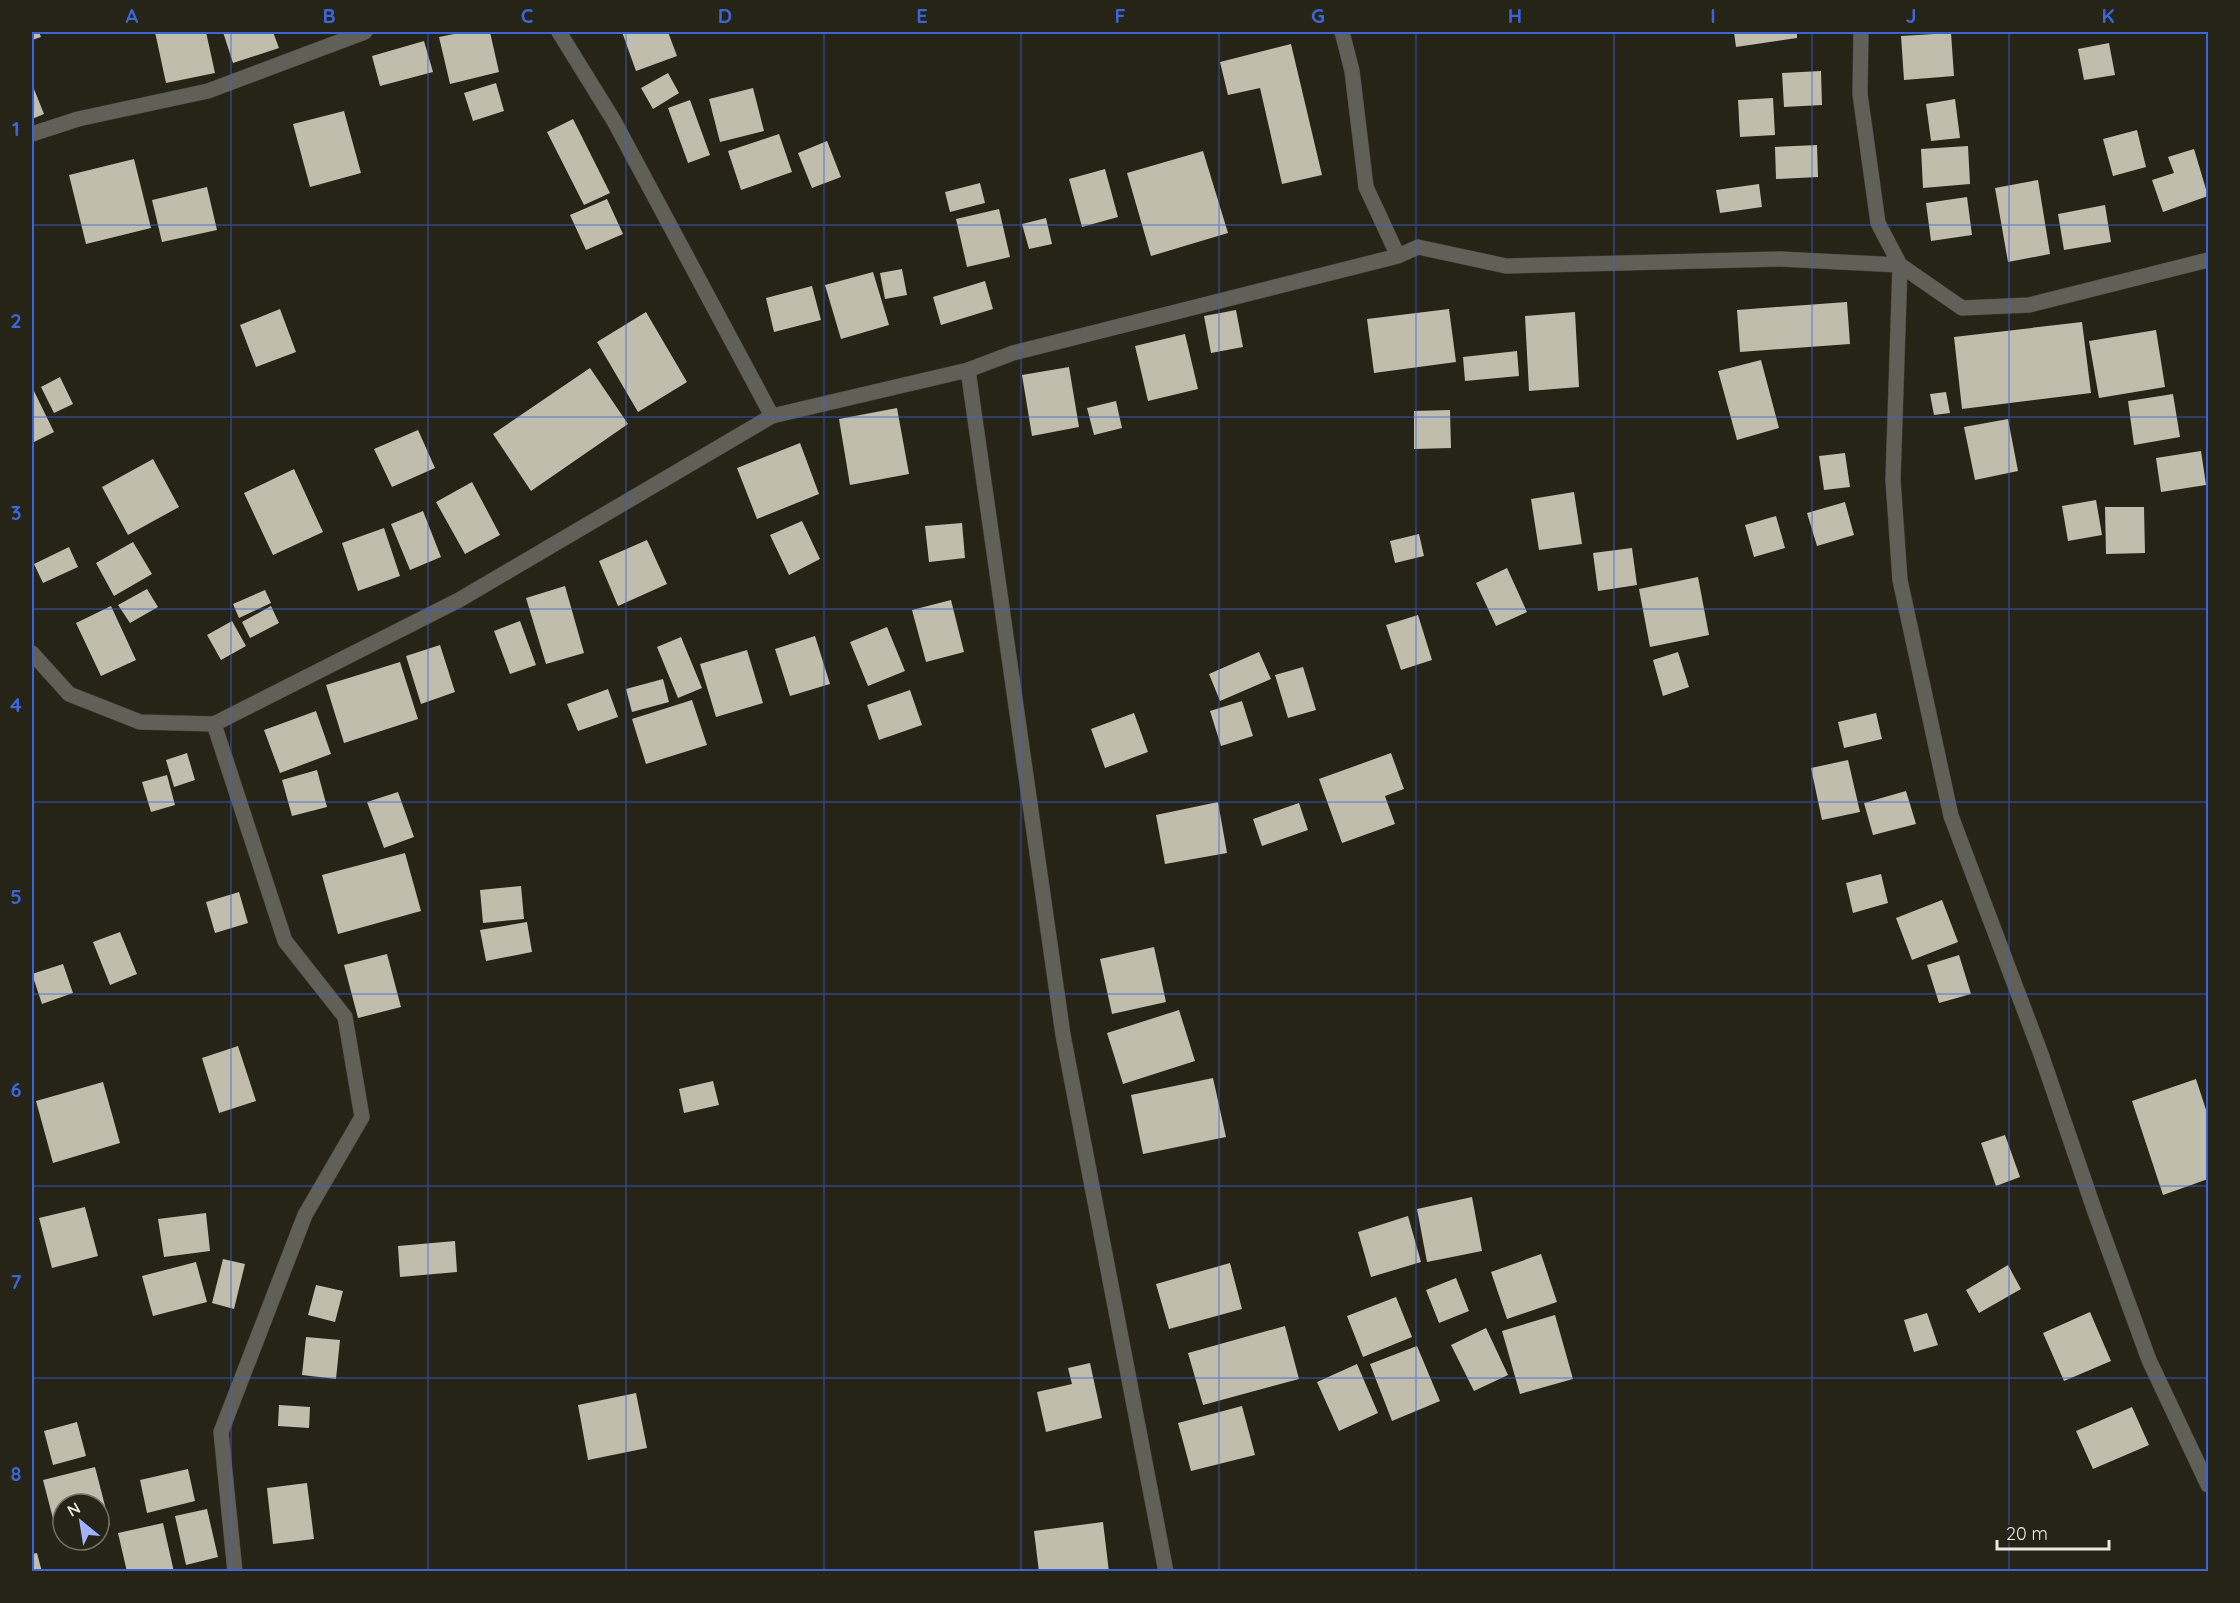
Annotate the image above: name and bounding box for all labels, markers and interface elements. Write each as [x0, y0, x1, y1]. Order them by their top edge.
text: A [126, 3, 139, 28]
text: B [322, 3, 336, 28]
text: C [521, 3, 534, 28]
text: D [718, 3, 732, 28]
text: E [916, 3, 928, 28]
text: F [1114, 3, 1126, 28]
text: G [1311, 3, 1325, 28]
text: H [1508, 3, 1522, 28]
text: I [1710, 3, 1716, 28]
text: J [1905, 3, 1917, 28]
text: K [2101, 3, 2115, 28]
text: 1 [12, 116, 20, 141]
text: 2 [10, 308, 22, 333]
text: 3 [11, 500, 21, 525]
text: 4 [10, 692, 22, 717]
text: 5 [10, 884, 22, 909]
text: 6 [10, 1077, 22, 1102]
text: 7 [11, 1269, 22, 1294]
text: 8 [11, 1461, 22, 1486]
north arrow [51, 1492, 111, 1552]
text: N [63, 1497, 84, 1521]
scale bar [1997, 1513, 2110, 1551]
text: 20 m [2006, 1522, 2048, 1545]

